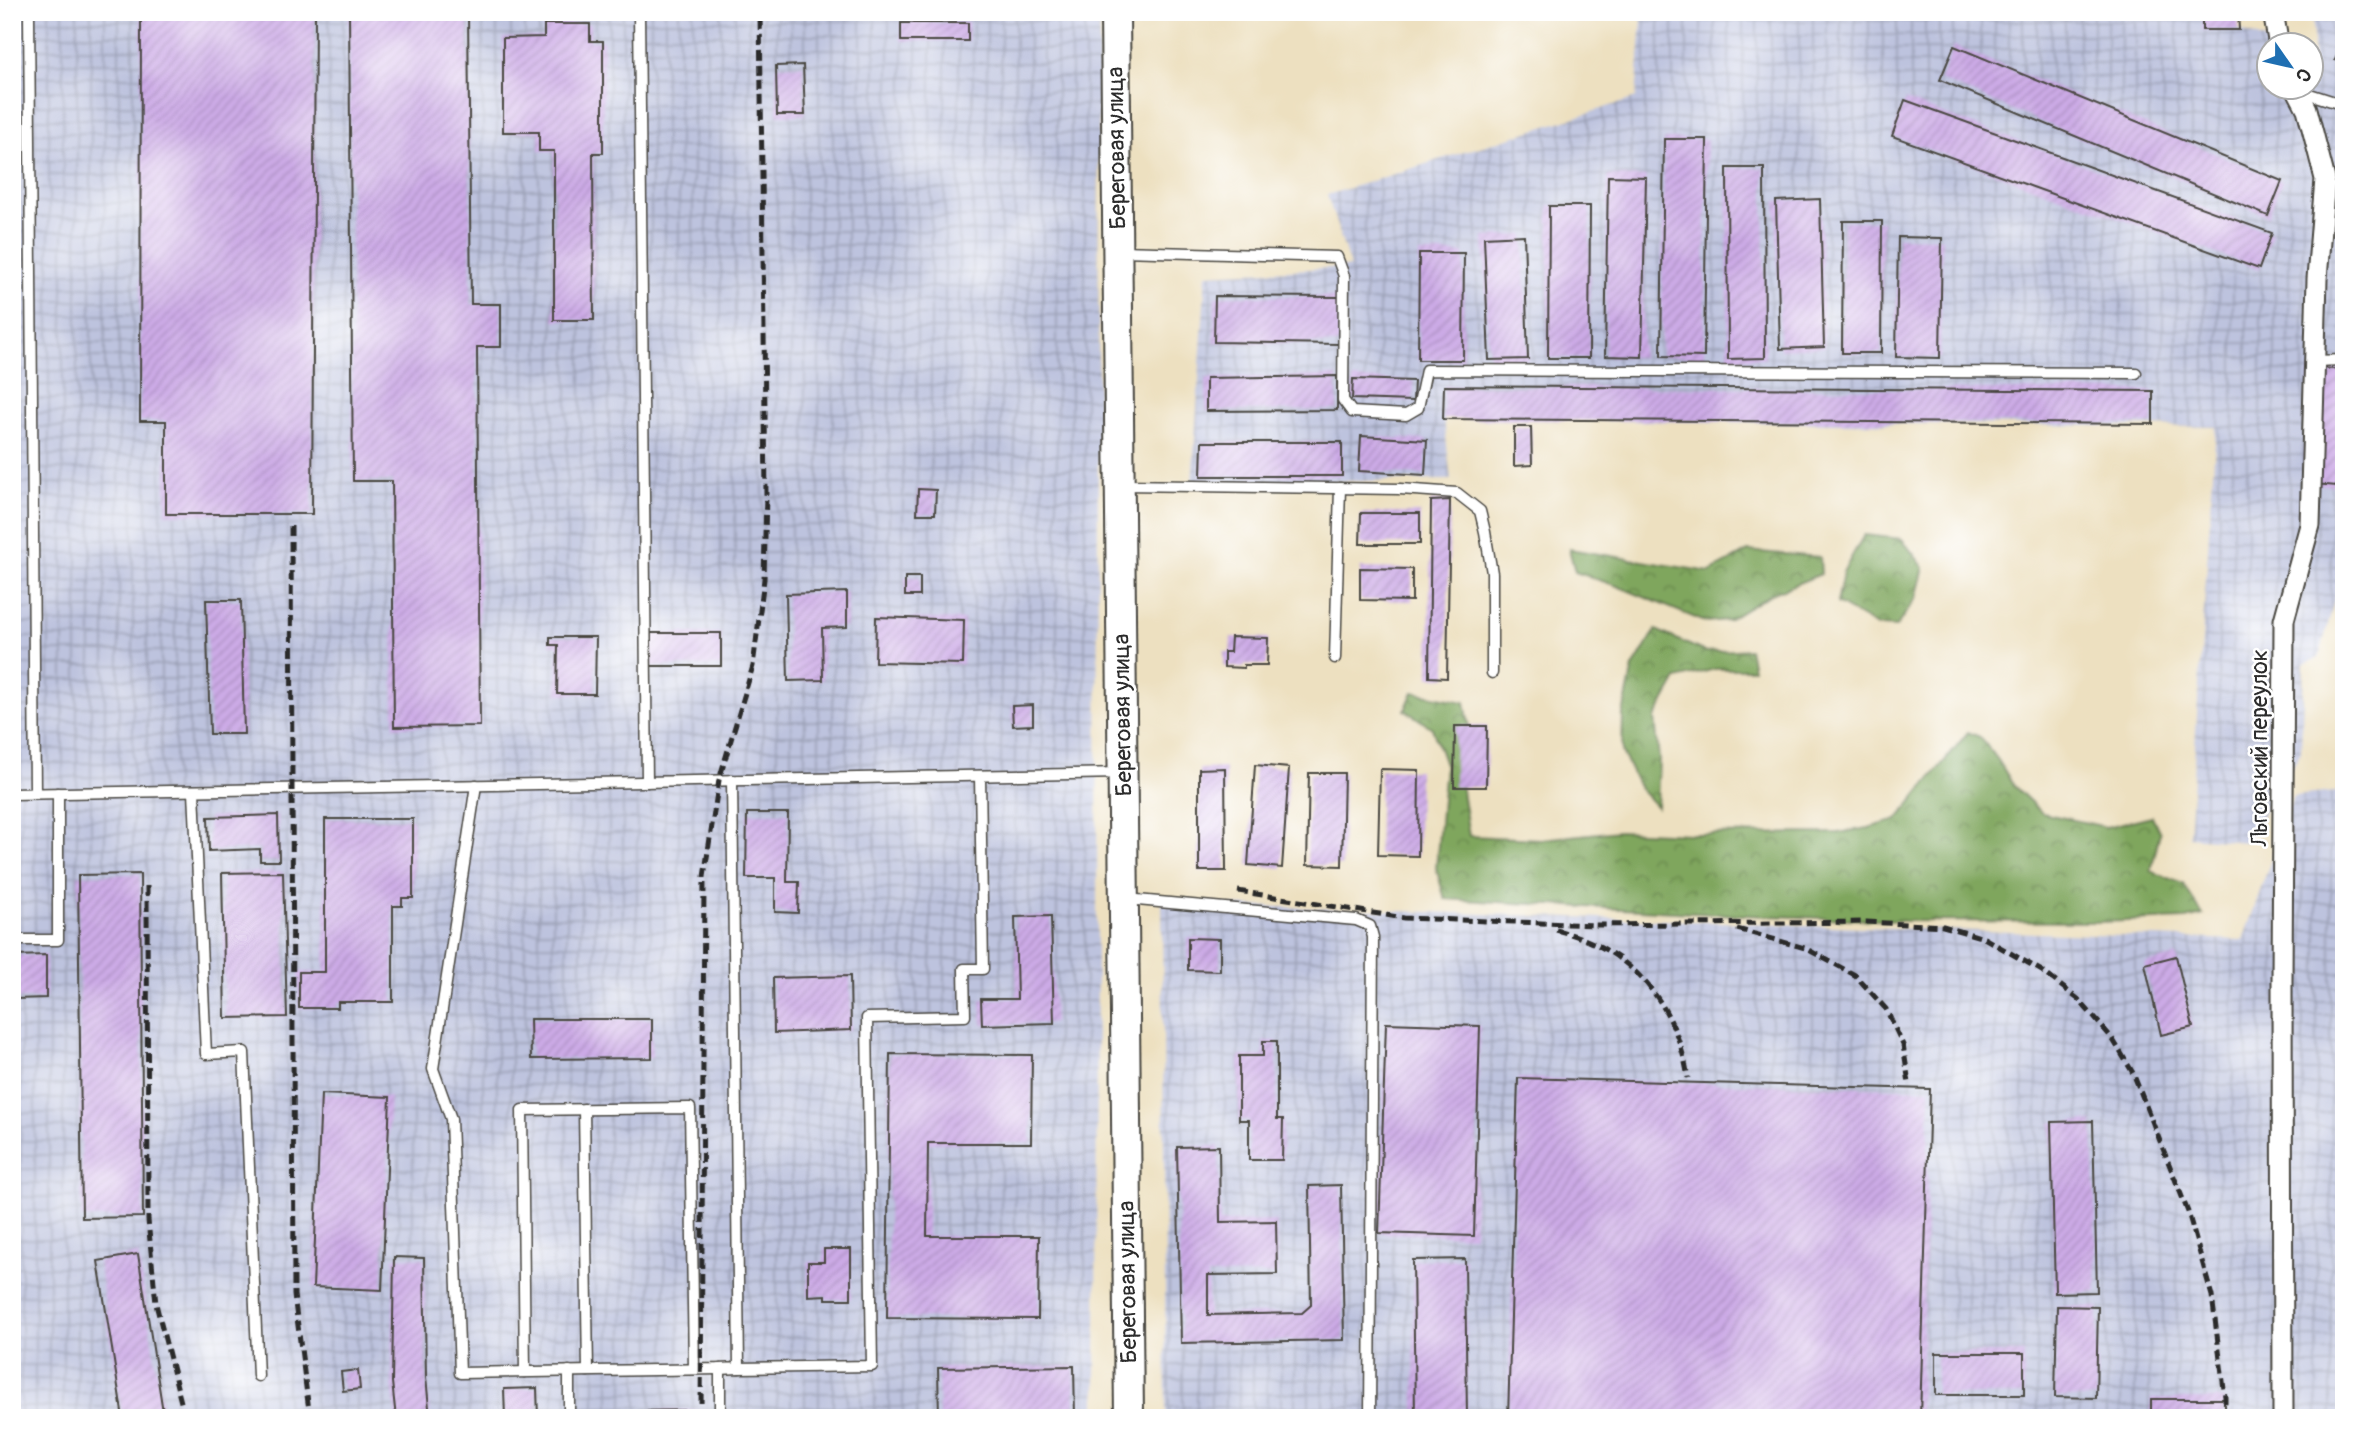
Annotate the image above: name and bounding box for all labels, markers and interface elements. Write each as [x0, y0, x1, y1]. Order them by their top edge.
north arrow [2254, 32, 2324, 102]
text: С [2290, 63, 2316, 87]
street label: Береговая улица [1101, 66, 1132, 230]
street label: Береговая улица [1107, 633, 1138, 797]
street label: Льговский переулок [2245, 649, 2274, 848]
street label: Береговая улица [1112, 1200, 1143, 1364]

